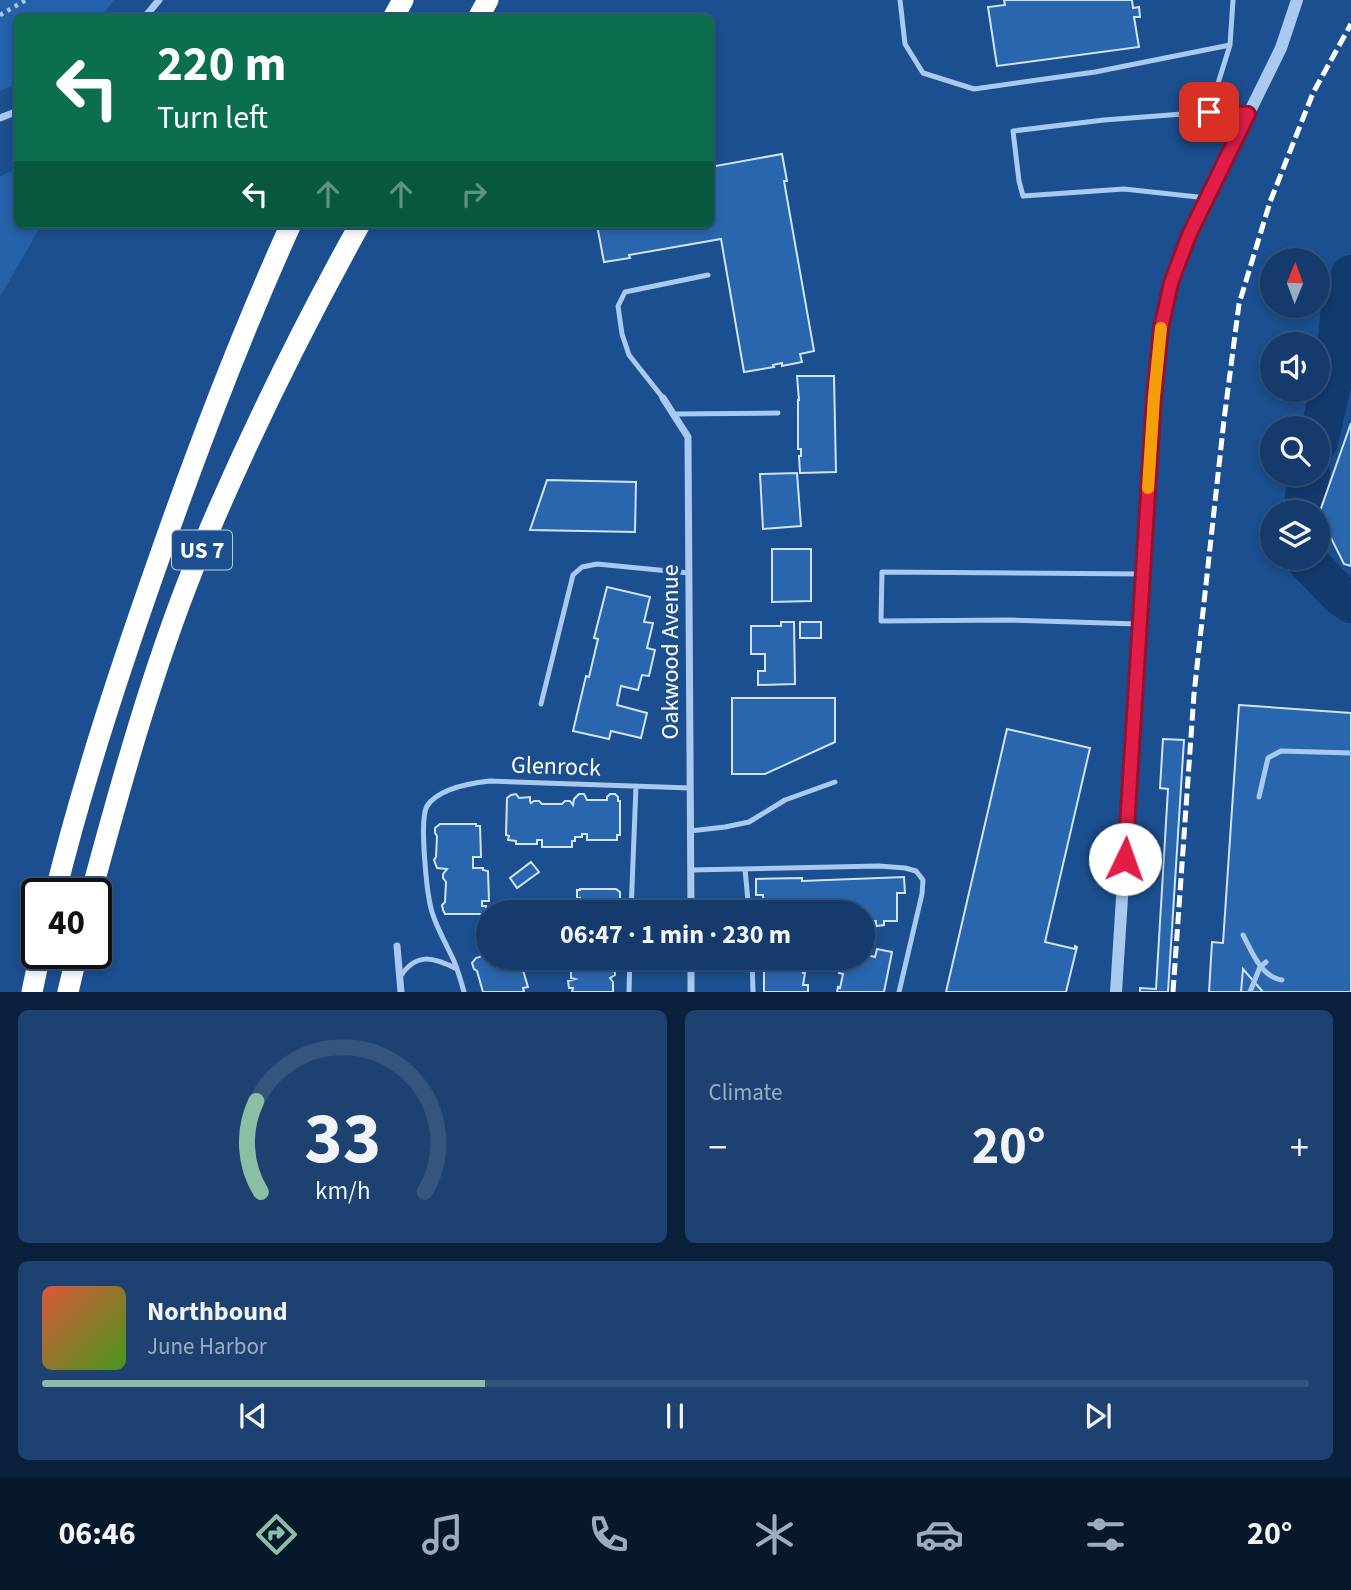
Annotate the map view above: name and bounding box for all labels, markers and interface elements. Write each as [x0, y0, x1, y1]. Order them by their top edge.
text: 220 m [157, 30, 286, 100]
icon: left [42, 42, 133, 133]
pin [1179, 82, 1239, 142]
icon: arrive [1190, 93, 1228, 131]
text: Turn left [157, 95, 268, 141]
icon: left [236, 175, 274, 213]
icon: ahead [309, 175, 347, 213]
icon: ahead [382, 175, 420, 213]
icon: right [455, 175, 493, 213]
north arrow [1260, 248, 1330, 318]
map controls [1260, 248, 1330, 570]
button: sound [1260, 332, 1330, 402]
button: search [1260, 416, 1330, 486]
button: layers [1260, 500, 1330, 570]
road number: US 7 [172, 530, 232, 570]
street label: Oakwood Avenue [653, 564, 688, 740]
street label: Glenrock [510, 747, 602, 786]
position arrow [1088, 822, 1162, 896]
speed limit sign: 40 [21, 878, 112, 969]
text: 06:47 · 1 min · 230 m [560, 916, 791, 953]
text: Climate [709, 1076, 782, 1109]
text: 33 [304, 1088, 381, 1192]
text: 20° [972, 1110, 1046, 1184]
text: − [709, 1121, 727, 1175]
text: + [1290, 1121, 1309, 1175]
text: km/h [315, 1173, 370, 1209]
text: Northbound [147, 1293, 288, 1330]
text: June Harbor [147, 1330, 267, 1363]
icon: previous [234, 1397, 272, 1435]
icon: pause [656, 1397, 694, 1435]
icon: next [1079, 1397, 1117, 1435]
icon: directions [252, 1510, 301, 1559]
icon: music [418, 1510, 467, 1559]
icon: phone [584, 1510, 633, 1559]
icon: climate [750, 1510, 799, 1559]
icon: car [915, 1510, 964, 1559]
icon: filters [1081, 1510, 1130, 1559]
text: 06:46 [58, 1511, 136, 1557]
text: 20° [1247, 1511, 1293, 1557]

